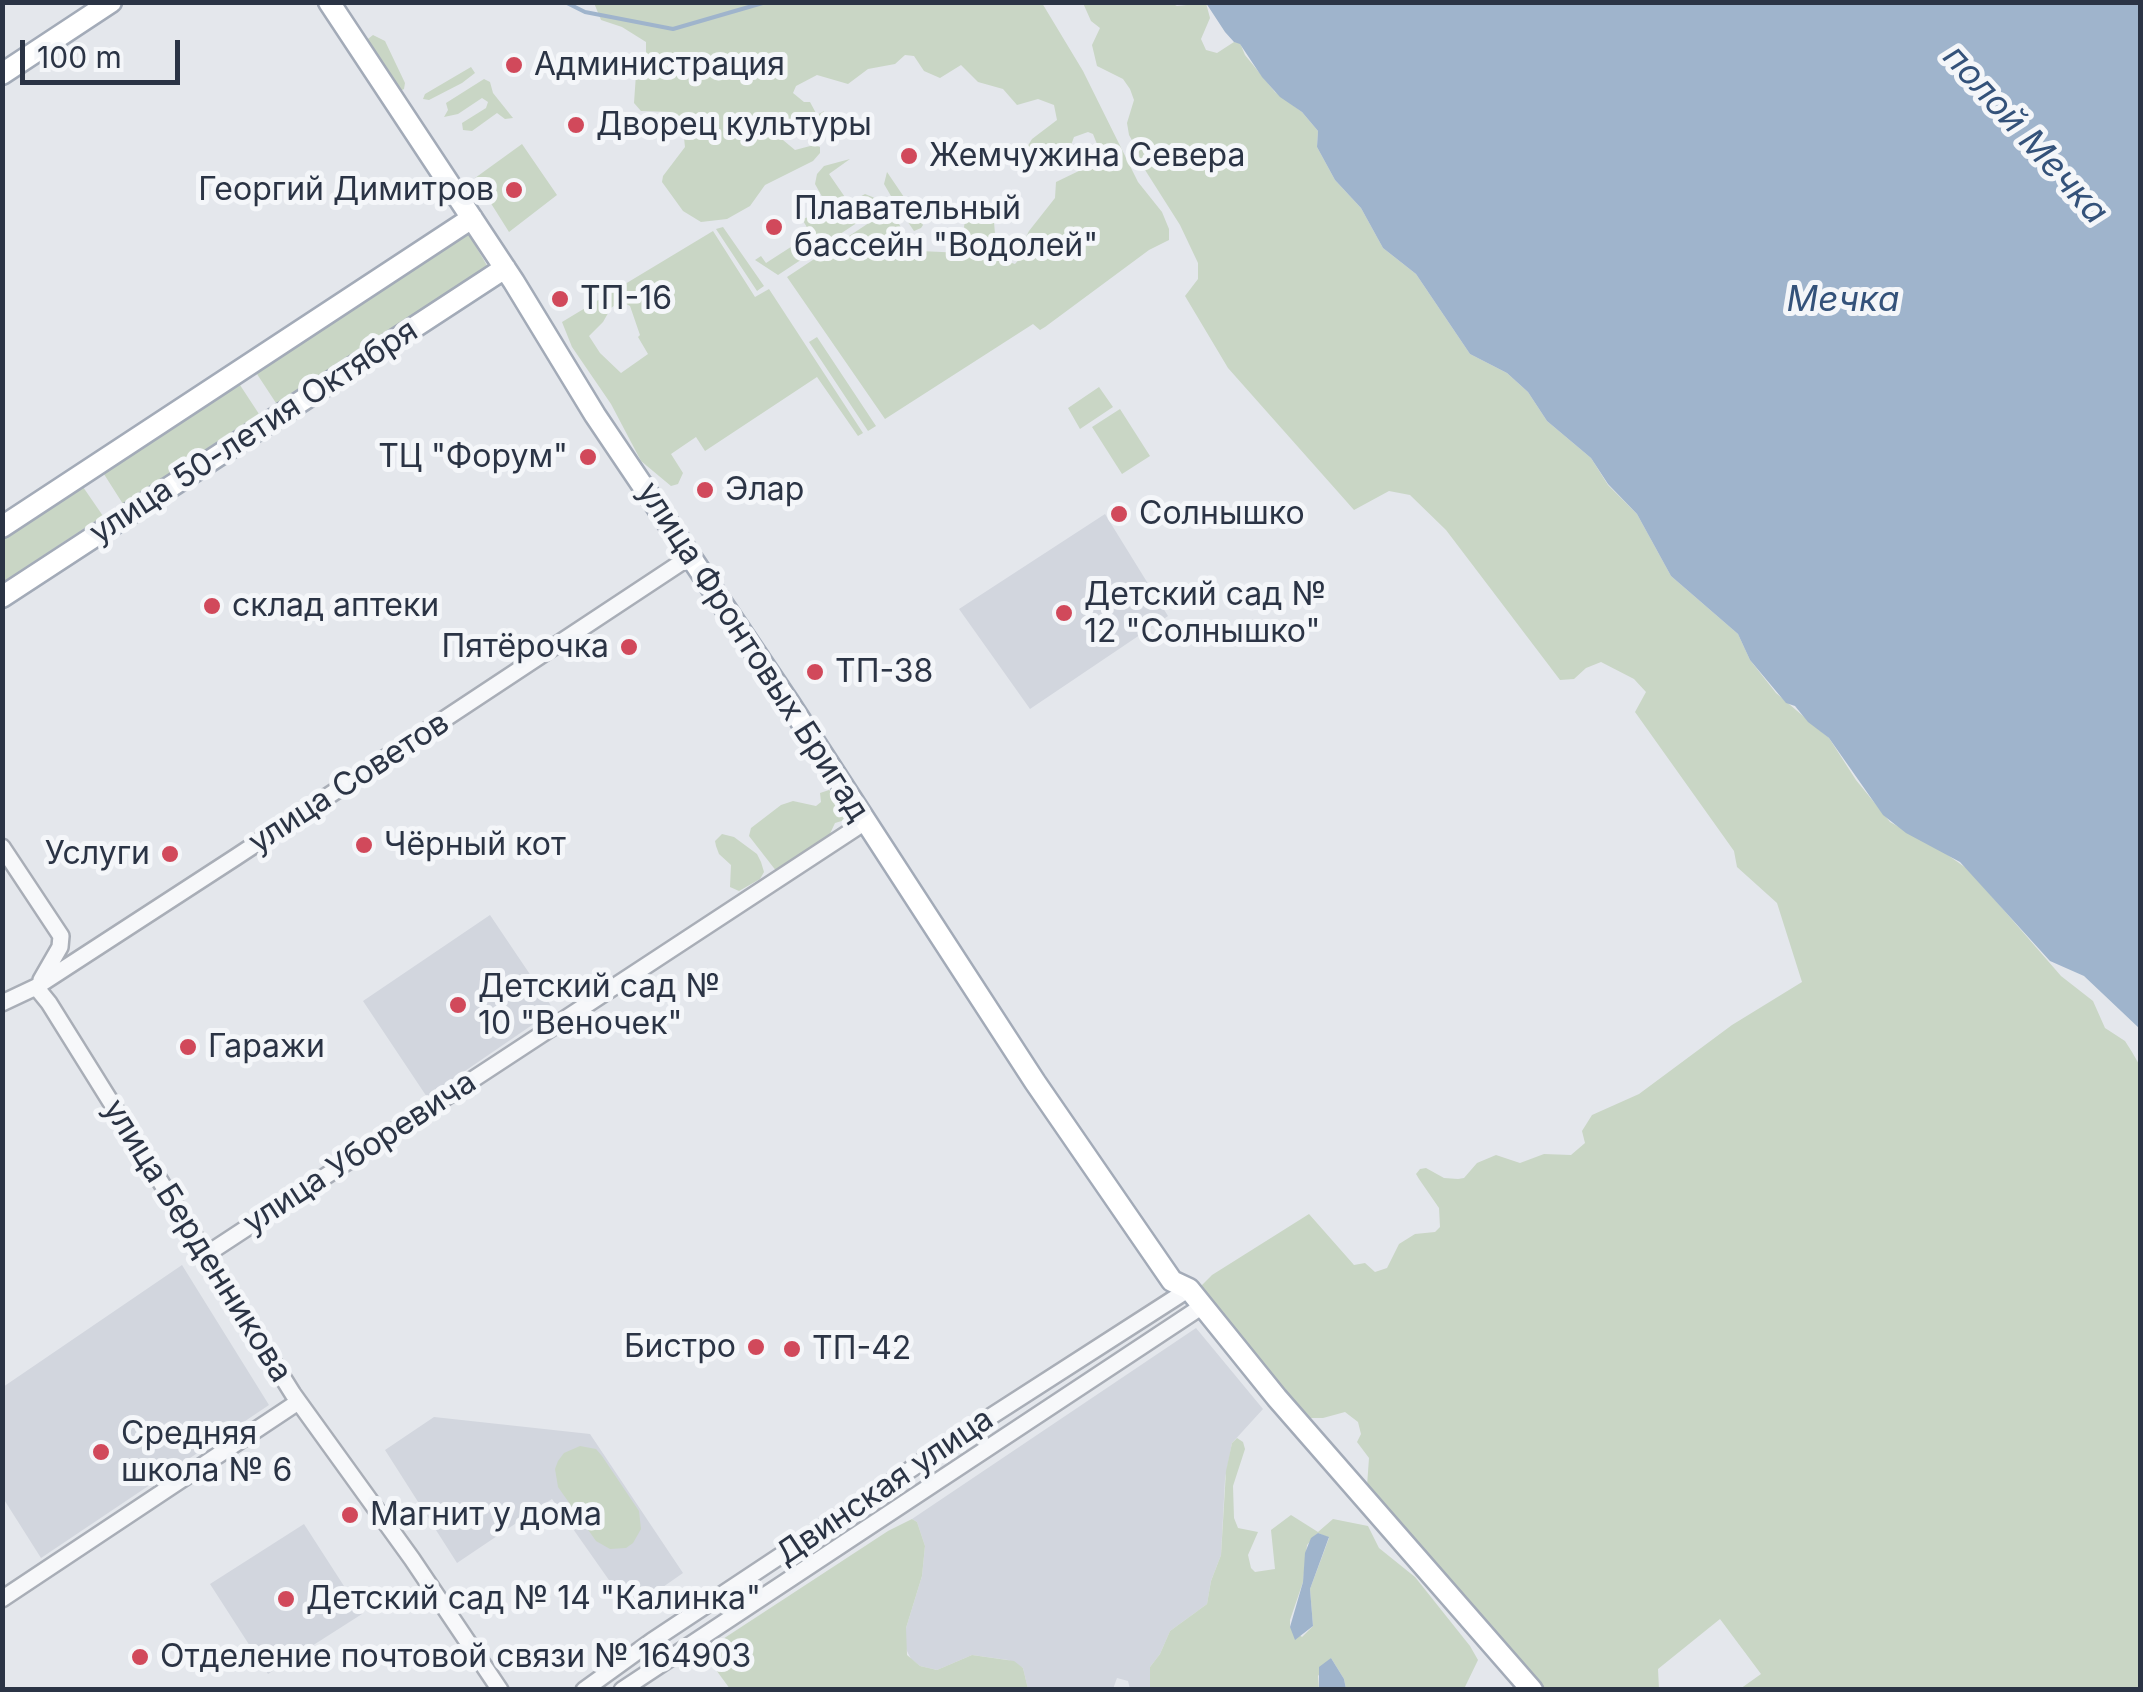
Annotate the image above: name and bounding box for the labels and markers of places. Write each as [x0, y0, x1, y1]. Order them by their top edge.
place label: Администрация [534, 46, 785, 84]
marker: Администрация [503, 54, 525, 76]
place label: Дворец культуры [596, 106, 872, 144]
marker: Дворец культуры [565, 114, 587, 136]
place label: Жемчужина Севера [929, 137, 1245, 175]
marker: Жемчужина Севера [898, 145, 920, 167]
place label: Георгий Димитров [198, 171, 494, 209]
marker: Георгий Димитров [503, 179, 525, 201]
place label: Плавательный бассейн "Водолей" [794, 190, 1098, 265]
marker: Плавательный бассейн "Водолей" [763, 216, 785, 238]
place label: ТП-16 [580, 280, 672, 318]
marker: ТП-16 [549, 288, 571, 310]
place label: ТЦ "Форум" [378, 438, 568, 476]
marker: ТЦ "Форум" [577, 446, 599, 468]
place label: Элар [725, 471, 804, 509]
marker: Элар [694, 479, 716, 501]
place label: Солнышко [1139, 495, 1305, 533]
marker: Солнышко [1108, 503, 1130, 525]
place label: Детский сад № 12 "Солнышко" [1084, 576, 1326, 651]
place label: склад аптеки [232, 587, 439, 625]
marker: склад аптеки [201, 595, 223, 617]
marker: Детский сад № 12 "Солнышко" [1053, 602, 1075, 624]
place label: Пятёрочка [442, 628, 609, 666]
marker: Пятёрочка [618, 636, 640, 658]
place label: ТП-38 [835, 653, 933, 691]
marker: ТП-38 [804, 661, 826, 683]
place label: Чёрный кот [384, 826, 566, 864]
marker: Чёрный кот [353, 834, 375, 856]
place label: Услуги [45, 835, 150, 873]
marker: Услуги [159, 843, 181, 865]
place label: Детский сад № 10 "Веночек" [478, 968, 720, 1043]
marker: Детский сад № 10 "Веночек" [447, 994, 469, 1016]
place label: Гаражи [208, 1028, 325, 1066]
marker: Гаражи [177, 1036, 199, 1058]
place label: Бистро [624, 1328, 736, 1366]
place label: ТП-42 [812, 1330, 911, 1368]
marker: Бистро [745, 1336, 767, 1358]
marker: ТП-42 [781, 1338, 803, 1360]
place label: Средняя школа № 6 [121, 1415, 292, 1490]
marker: Средняя школа № 6 [90, 1441, 112, 1463]
place label: Магнит у дома [370, 1496, 602, 1534]
marker: Магнит у дома [339, 1504, 361, 1526]
place label: Детский сад № 14 "Калинка" [306, 1580, 761, 1618]
marker: Детский сад № 14 "Калинка" [275, 1588, 297, 1610]
place label: Отделение почтовой связи № 164903 [160, 1638, 751, 1676]
marker: Отделение почтовой связи № 164903 [129, 1646, 151, 1668]

